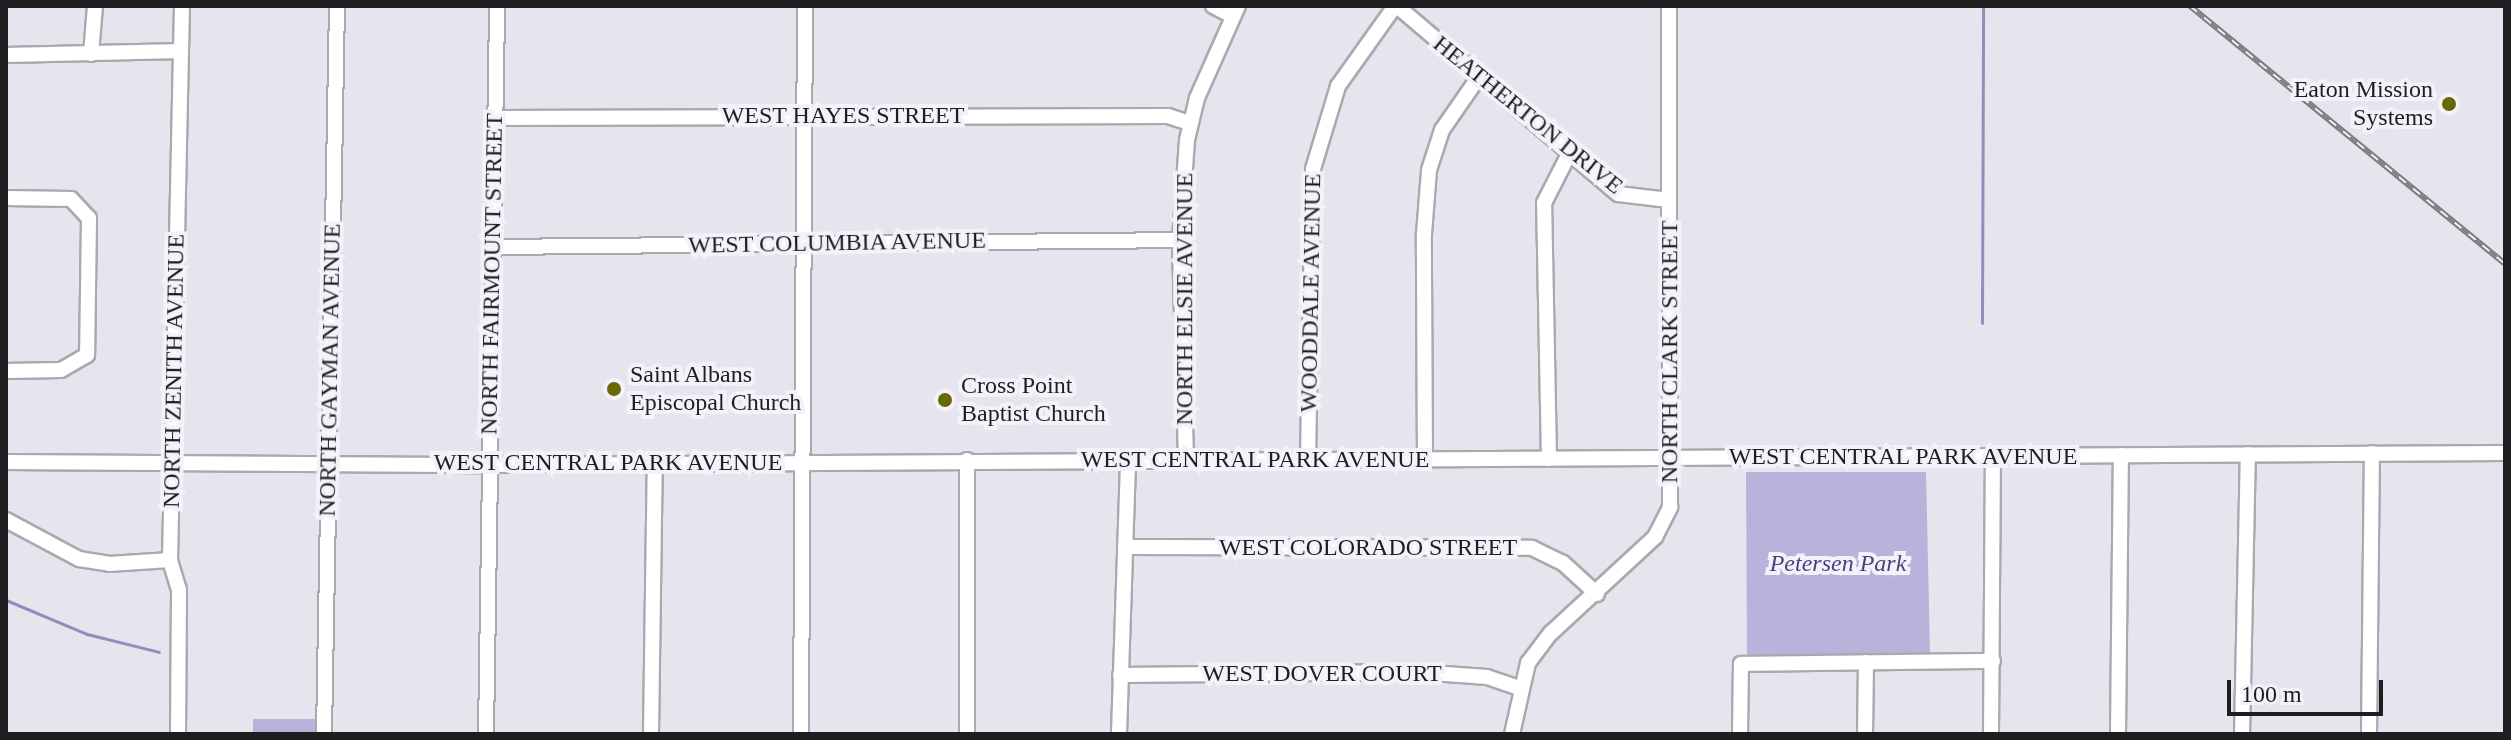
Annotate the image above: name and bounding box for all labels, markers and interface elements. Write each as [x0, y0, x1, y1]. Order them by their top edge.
street label: HEATHERTON DRIVE [1427, 30, 1629, 200]
place label: Eaton Mission Systems [2294, 76, 2433, 132]
marker: Eaton Mission Systems [2440, 95, 2458, 113]
street label: WEST HAYES STREET [721, 102, 965, 130]
street label: NORTH FAIRMOUNT STREET [475, 113, 509, 435]
street label: NORTH ELSIE AVENUE [1171, 172, 1199, 426]
street label: WOODDALE AVENUE [1295, 173, 1327, 413]
street label: NORTH CLARK STREET [1656, 221, 1684, 483]
street label: NORTH GAYMAN AVENUE [313, 222, 347, 518]
street label: WEST COLUMBIA AVENUE [686, 226, 988, 260]
street label: NORTH ZENITH AVENUE [157, 233, 191, 509]
place label: Saint Albans Episcopal Church [630, 361, 801, 417]
place label: Cross Point Baptist Church [961, 372, 1106, 428]
marker: Saint Albans Episcopal Church [605, 380, 623, 398]
marker: Cross Point Baptist Church [936, 391, 954, 409]
street label: WEST CENTRAL PARK AVENUE [1727, 443, 2079, 471]
street label: WEST CENTRAL PARK AVENUE [1079, 446, 1431, 474]
street label: WEST CENTRAL PARK AVENUE [432, 449, 784, 477]
street label: WEST COLORADO STREET [1219, 534, 1517, 562]
park label: Petersen Park [1770, 550, 1906, 578]
street label: WEST DOVER COURT [1202, 660, 1442, 688]
scale bar [2231, 664, 2387, 714]
text: 100 m [2241, 681, 2302, 707]

